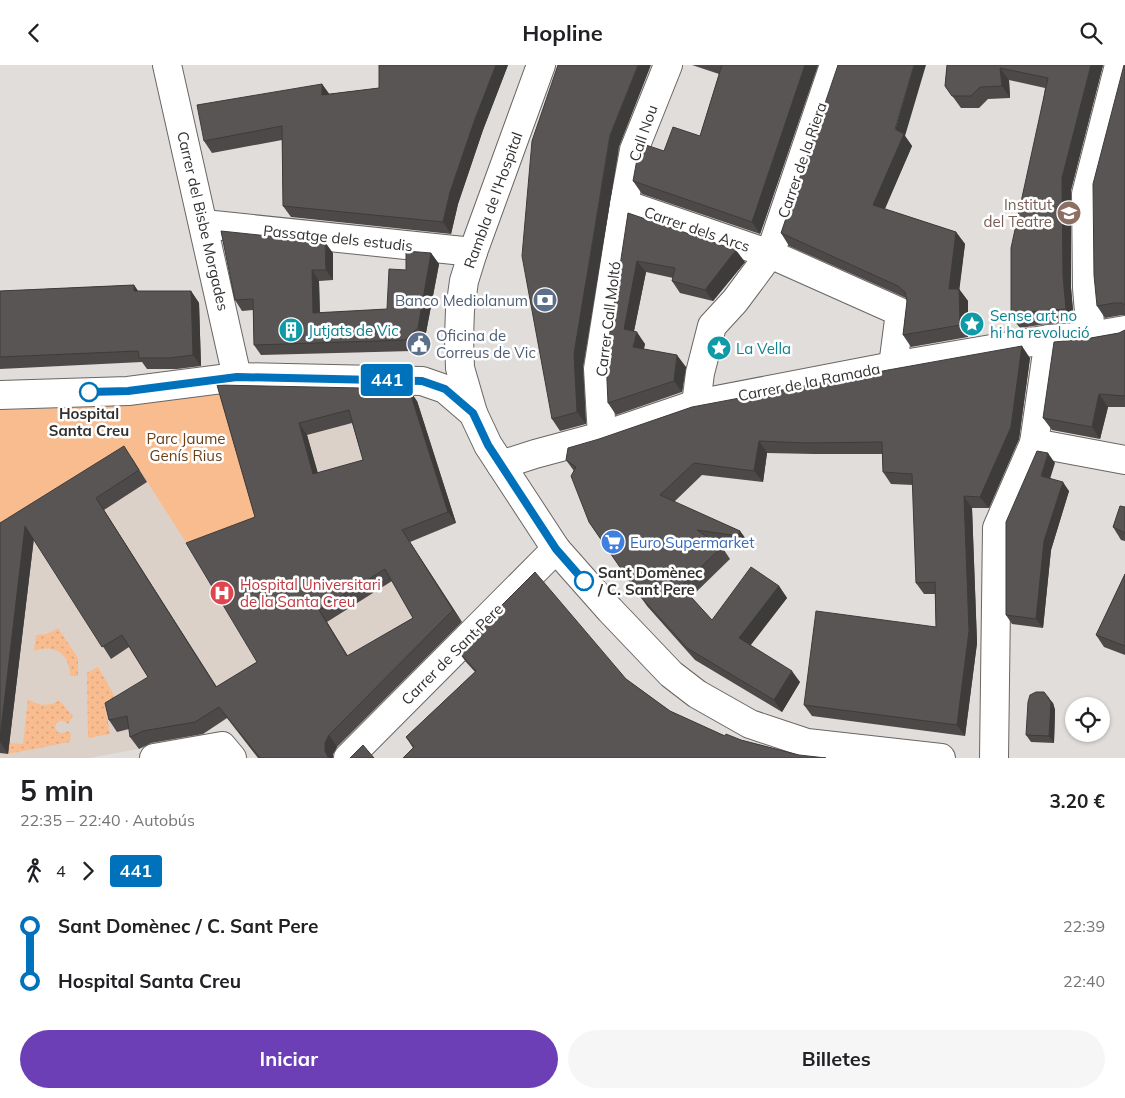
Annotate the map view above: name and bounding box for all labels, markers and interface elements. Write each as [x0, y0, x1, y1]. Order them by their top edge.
icon: back [20, 19, 48, 47]
text: Hopline [522, 19, 603, 47]
icon: search [1077, 19, 1105, 47]
street label: Carrer de la Riera [773, 100, 831, 220]
street label: Call Nou [624, 102, 662, 164]
street label: Carrer del Bisbe Morgades [173, 129, 233, 313]
street label: Rambla de l'Hospital [459, 129, 527, 271]
place label: Institut del Teatre [984, 195, 1052, 231]
school or university icon: Institut del Teatre [1056, 200, 1082, 226]
street label: Carrer dels Arcs [642, 202, 752, 256]
street label: Passatge dels estudis [262, 221, 414, 255]
street label: Carrer Call Moltó [591, 260, 625, 378]
bank icon: Banco Mediolanum [532, 287, 558, 313]
place label: Banco Mediolanum [395, 291, 528, 310]
place label: Sense art no hi ha revolució [990, 306, 1090, 342]
place icon: Sense art no hi ha revolució [959, 311, 985, 337]
building icon: Jutjats de Vic [278, 317, 304, 343]
place label: Jutjats de Vic [308, 321, 399, 340]
place label: Oficina de Correus de Vic [436, 326, 536, 362]
public building icon: Oficina de Correus de Vic [406, 331, 432, 357]
place icon: La Vella [706, 335, 732, 361]
place label: La Vella [736, 339, 791, 358]
street label: Carrer de la Ramada [736, 359, 882, 405]
line badge: 441 [358, 364, 416, 396]
text: 441 [371, 368, 403, 391]
marker: Hospital Santa Creu [79, 382, 99, 402]
place label: Hospital Santa Creu [49, 404, 129, 440]
park label: Parc Jaume Genís Rius [146, 429, 226, 465]
supermarket icon: Euro Supermarket [600, 529, 626, 555]
place label: Euro Supermarket [630, 533, 754, 552]
place label: Sant Domènec / C. Sant Pere [597, 563, 703, 599]
marker: Sant Domènec / C. Sant Pere [574, 571, 594, 591]
place label: Hospital Universitari de la Santa Creu [240, 575, 381, 611]
hospital icon: Hospital Universitari de la Santa Creu [209, 580, 235, 606]
street label: Carrer de Sant Pere [397, 599, 507, 709]
map controls [1065, 697, 1110, 742]
button: locate [1065, 697, 1110, 742]
text: 5 min [20, 773, 94, 808]
text: 3.20 € [1049, 789, 1105, 813]
text: 22:35 – 22:40 · Autobús [20, 810, 195, 830]
icon: walk [20, 857, 48, 885]
icon: forward [74, 857, 102, 885]
text: 441 [120, 859, 152, 882]
text: 4 [56, 861, 66, 881]
text: Sant Domènec / C. Sant Pere [58, 914, 318, 938]
text: 22:39 [1063, 916, 1105, 936]
text: Hospital Santa Creu [58, 969, 241, 993]
text: 22:40 [1063, 971, 1105, 991]
button: Iniciar [20, 1030, 558, 1088]
button: Billetes [568, 1030, 1105, 1088]

